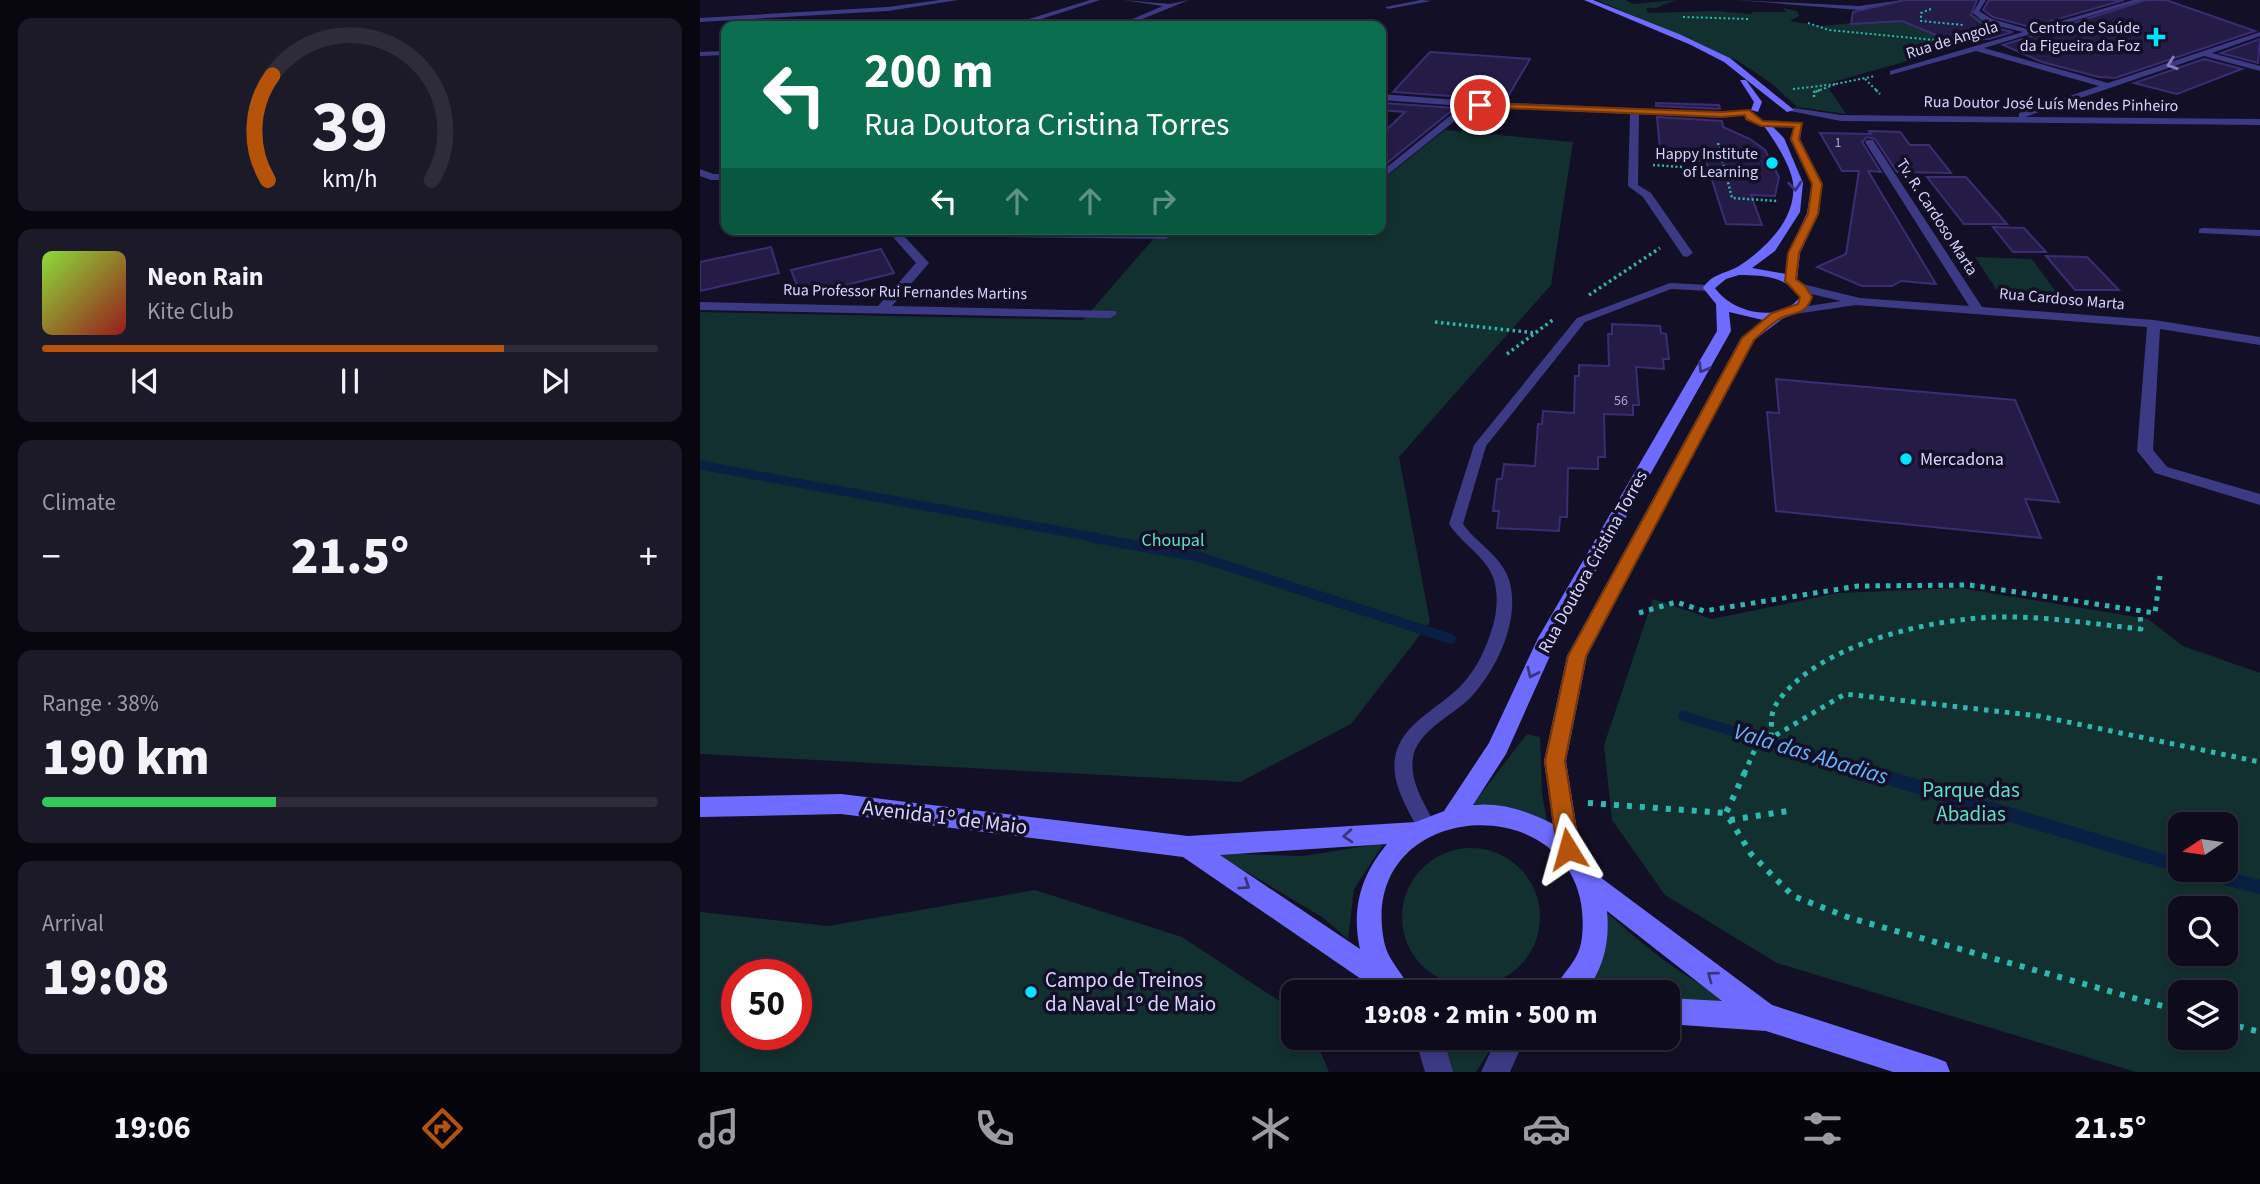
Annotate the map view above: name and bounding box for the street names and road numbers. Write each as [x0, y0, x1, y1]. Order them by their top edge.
street label: Rua de Angola [1903, 16, 2001, 64]
street label: Rua Doutor José Luís Mendes Pinheiro [1924, 91, 2178, 117]
street label: Tv. R. Cardoso Marta [1891, 154, 1983, 280]
street label: Rua Professor Rui Fernandes Martins [783, 279, 1027, 305]
street label: Rua Cardoso Marta [1998, 283, 2126, 315]
street label: Rua Doutora Cristina Torres [1532, 466, 1654, 658]
street label: Avenida 1º de Maio [861, 792, 1029, 842]

